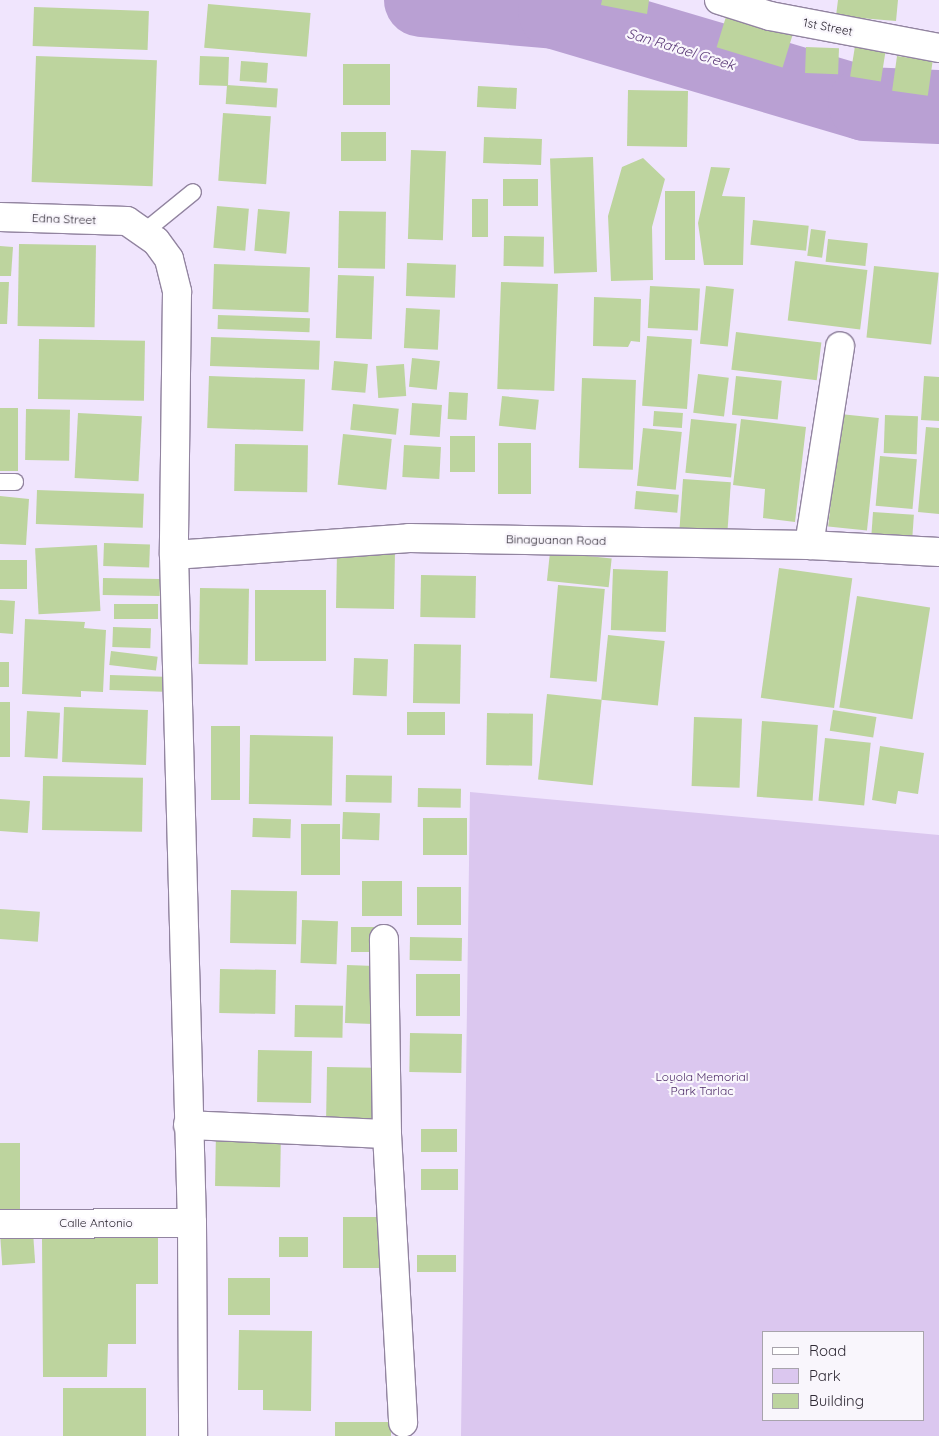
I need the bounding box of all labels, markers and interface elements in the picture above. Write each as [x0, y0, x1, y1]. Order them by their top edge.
street label: 1st Street [802, 15, 854, 39]
water label: San Rafael Creek [625, 25, 737, 73]
street label: Edna Street [32, 211, 96, 227]
street label: Binaguanan Road [506, 532, 606, 548]
park label: Loyola Memorial Park Tarlac [655, 1070, 749, 1098]
street label: Calle Antonio [59, 1216, 133, 1230]
legend [762, 1331, 924, 1421]
text: Road [809, 1341, 846, 1360]
text: Park [809, 1366, 841, 1385]
text: Building [809, 1391, 864, 1410]

